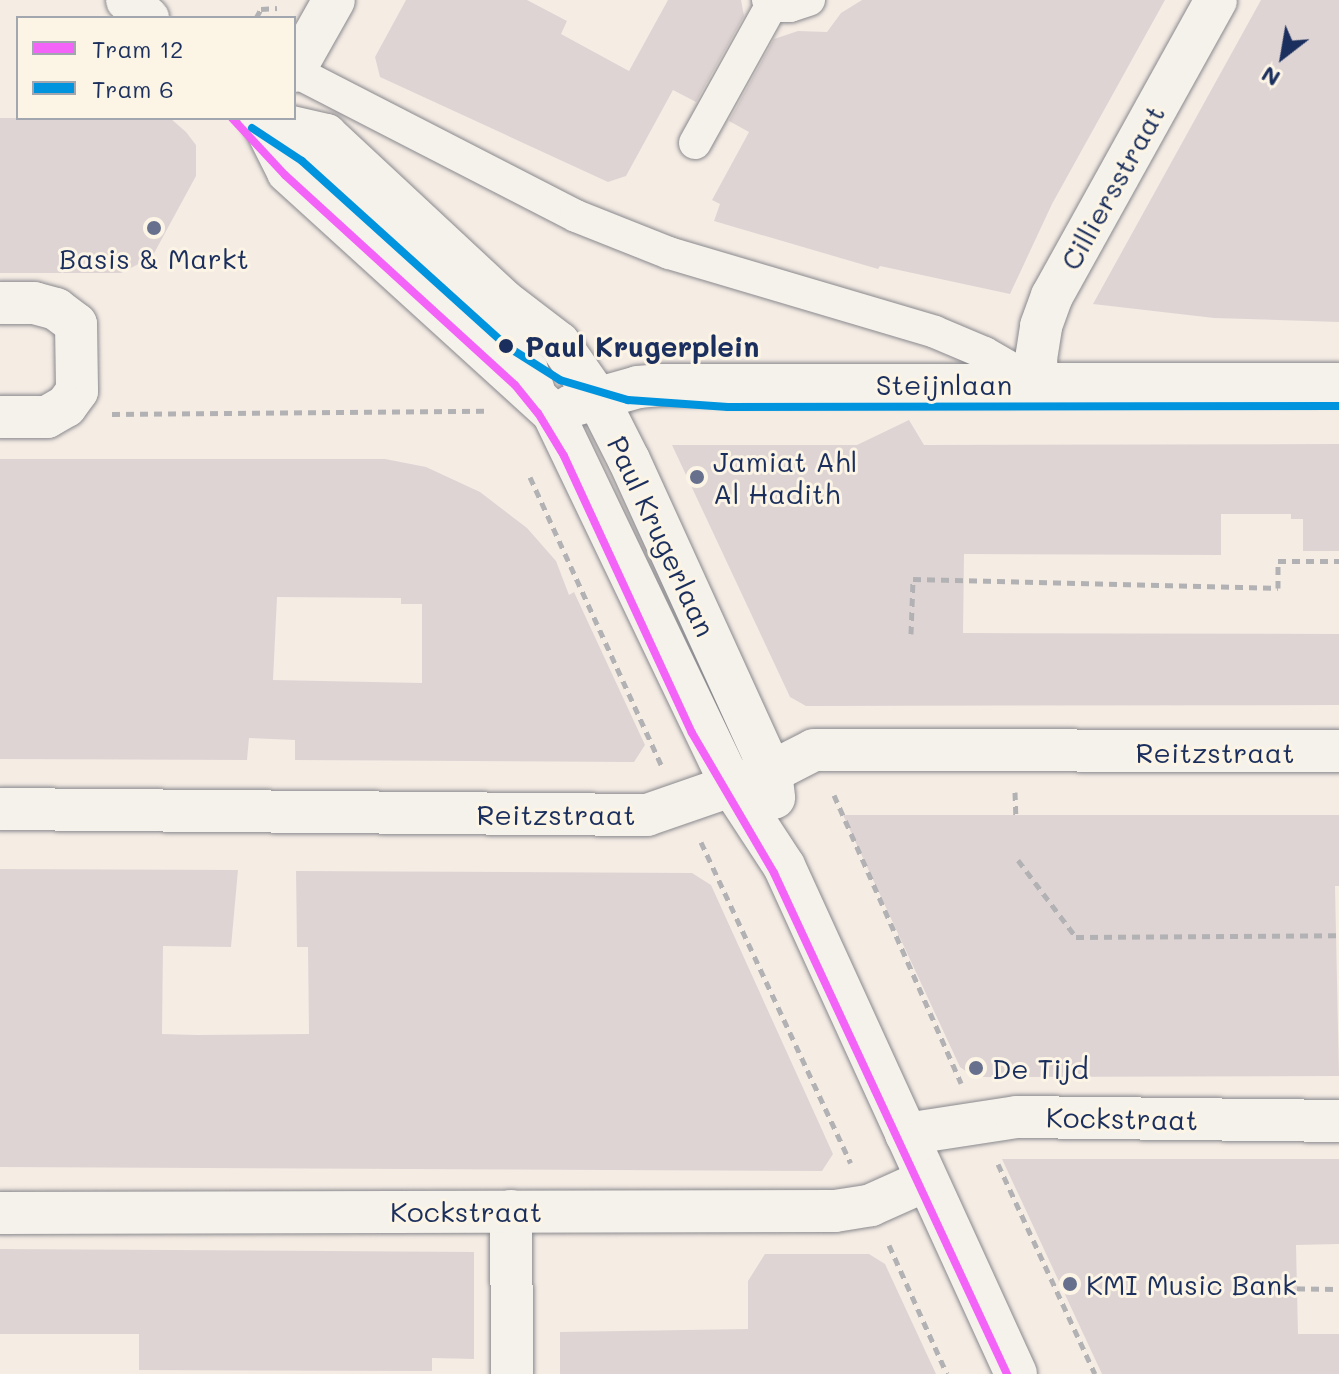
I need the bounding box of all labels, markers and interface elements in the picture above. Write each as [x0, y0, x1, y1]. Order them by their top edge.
legend [16, 16, 296, 120]
north arrow [1243, 16, 1323, 96]
text: Tram 12 [92, 33, 183, 64]
text: N [1256, 60, 1285, 94]
text: Tram 6 [92, 73, 174, 104]
street label: Cilliersstraat [1053, 99, 1171, 275]
marker: Basis & Markt [145, 219, 163, 237]
place label: Basis & Markt [59, 241, 249, 275]
place label: Paul Krugerplein [525, 329, 759, 363]
marker: Paul Krugerplein [494, 334, 518, 358]
street label: Steijnlaan [876, 367, 1012, 401]
street label: Paul Krugerlaan [601, 430, 723, 642]
place label: Jamiat Ahl Al Hadith [713, 444, 858, 510]
marker: Jamiat Ahl Al Hadith [688, 468, 706, 486]
street label: Reitzstraat [1136, 735, 1294, 769]
street label: Reitzstraat [477, 797, 635, 831]
place label: De Tijd [992, 1051, 1089, 1085]
marker: De Tijd [967, 1059, 985, 1077]
street label: Kockstraat [1046, 1100, 1198, 1136]
street label: Kockstraat [390, 1194, 542, 1228]
place label: KMI Music Bank [1086, 1267, 1297, 1301]
marker: KMI Music Bank [1061, 1275, 1079, 1293]

